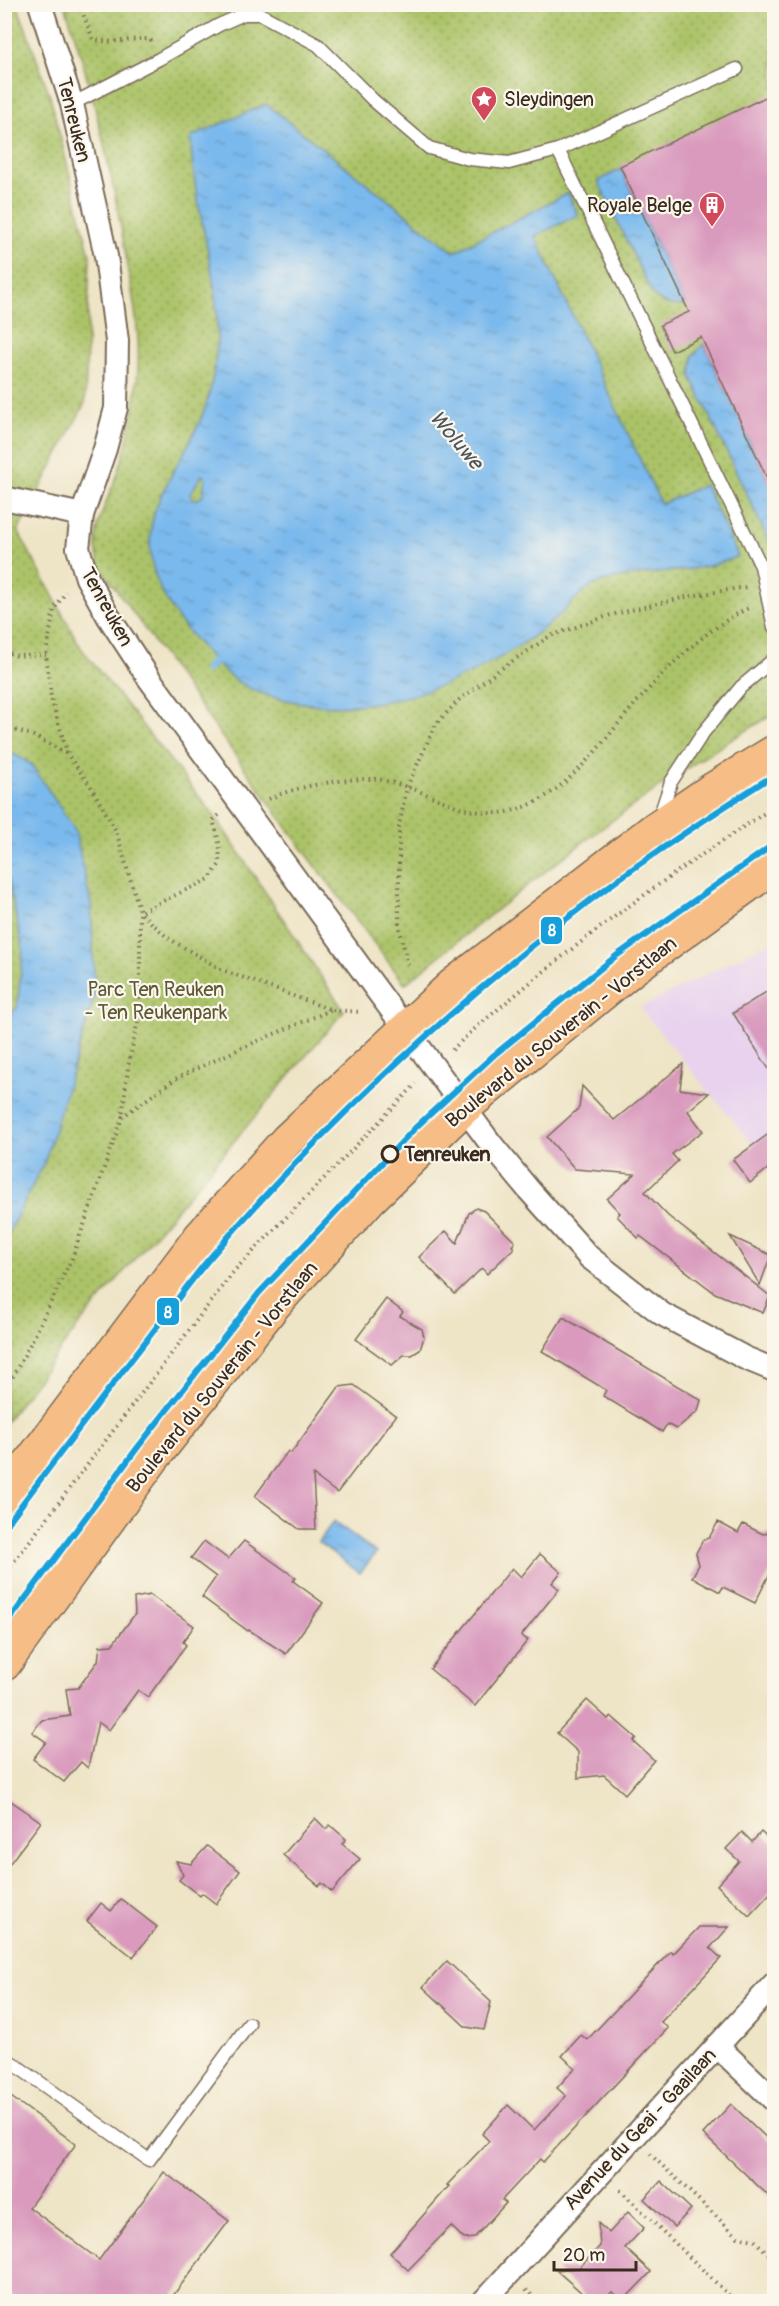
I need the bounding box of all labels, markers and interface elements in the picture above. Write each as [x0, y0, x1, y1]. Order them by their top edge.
street label: Tenreuken [51, 75, 97, 165]
place icon: Sleydingen [469, 84, 499, 122]
place label: Sleydingen [504, 87, 594, 112]
building icon: Royale Belge [697, 190, 727, 228]
place label: Royale Belge [587, 193, 692, 218]
water label: Woluwe [423, 405, 490, 477]
street label: Tenreuken [75, 563, 139, 651]
line badge: 8 [540, 916, 563, 945]
text: 8 [548, 921, 556, 941]
street label: Boulevard du Souverain - Vorstlaan [440, 931, 682, 1133]
park label: Parc Ten Reuken - Ten Reukenpark [85, 977, 228, 1025]
place label: Tenreuken [403, 1142, 490, 1167]
marker: Tenreuken [381, 1145, 399, 1163]
street label: Boulevard du Souverain - Vorstlaan [121, 1256, 323, 1498]
line badge: 8 [156, 1297, 180, 1326]
text: 8 [164, 1303, 172, 1323]
street label: Avenue du Geai - Gaailaan [558, 2043, 722, 2215]
scale bar [554, 2234, 636, 2272]
text: 20 m [563, 2244, 605, 2267]

